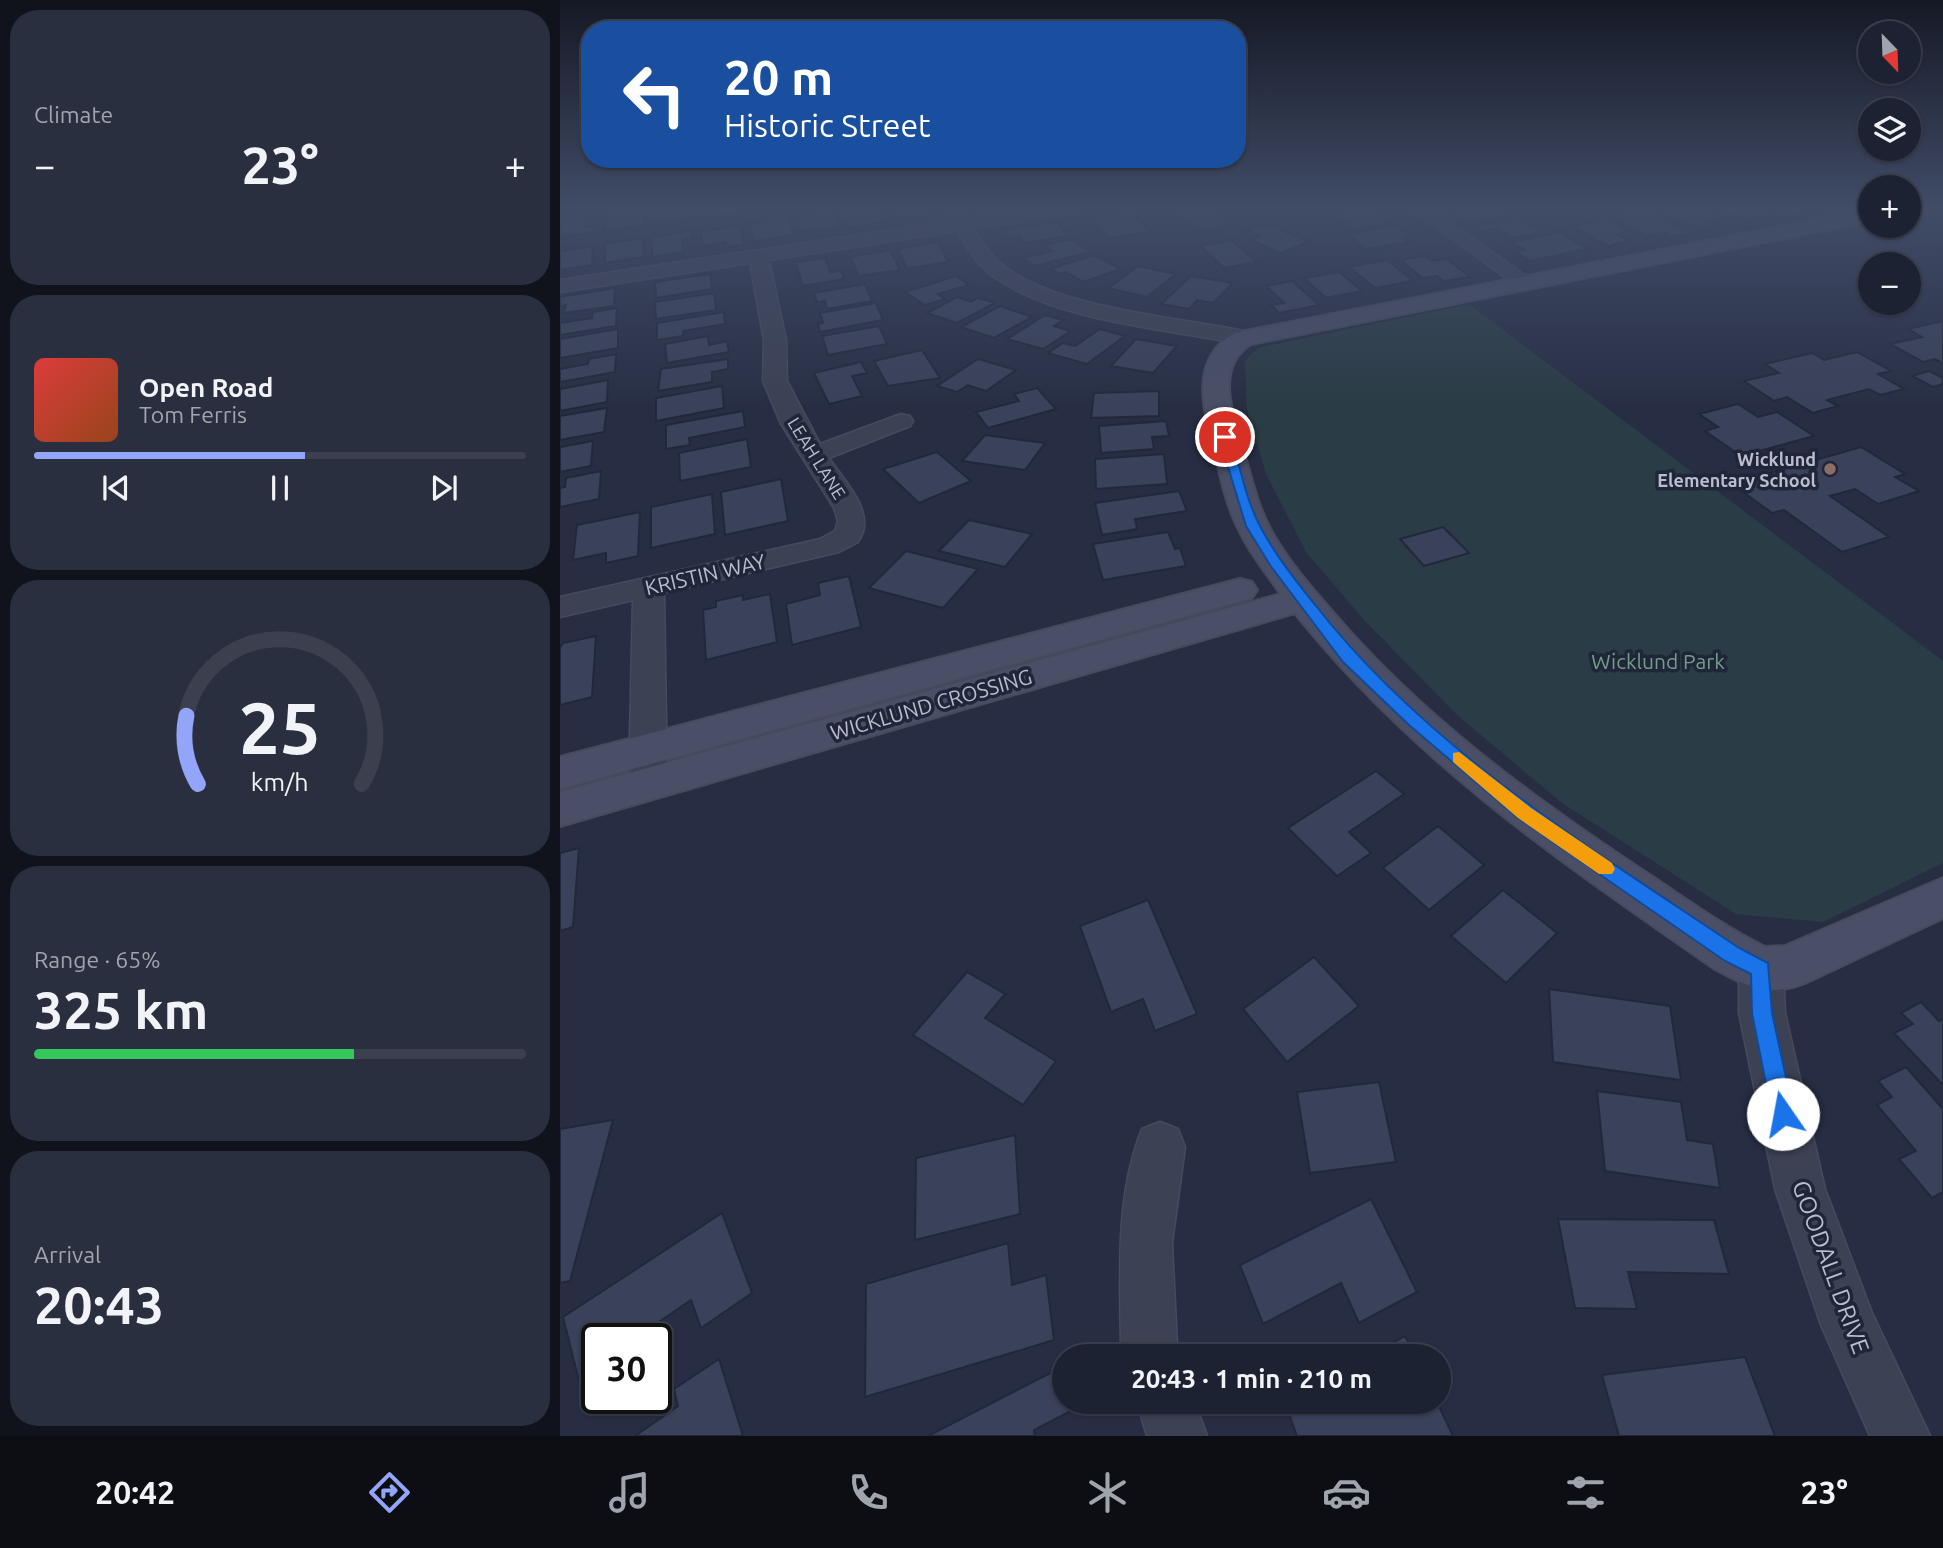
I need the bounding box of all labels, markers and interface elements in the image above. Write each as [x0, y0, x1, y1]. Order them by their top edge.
north arrow [1858, 21, 1922, 84]
map controls [1858, 21, 1921, 315]
icon: left [609, 49, 700, 140]
text: 20 m [724, 49, 833, 104]
button: layers [1858, 98, 1921, 161]
text: Climate [34, 102, 113, 127]
text: Historic Street [724, 107, 931, 143]
text: 23° [241, 136, 319, 194]
text: − [34, 144, 55, 186]
text: + [505, 144, 526, 186]
button: + [1858, 175, 1921, 238]
button: − [1858, 252, 1921, 315]
text: Open Road [139, 373, 273, 402]
text: Tom Ferris [139, 402, 247, 427]
pin [1195, 407, 1255, 467]
street label: LEAH LANE [784, 414, 850, 502]
icon: arrive [1206, 418, 1244, 456]
place label: Wicklund Elementary School [1657, 449, 1817, 490]
marker: Wicklund Elementary School [1822, 461, 1838, 477]
icon: previous [97, 469, 135, 507]
icon: pause [261, 469, 299, 507]
icon: next [425, 469, 463, 507]
street label: KRISTIN WAY [643, 549, 767, 599]
park label: Wicklund Park [1591, 649, 1725, 673]
street label: WICKLUND CROSSING [827, 664, 1035, 744]
text: 25 [239, 686, 321, 768]
text: km/h [251, 768, 309, 796]
text: Range · 65% [34, 947, 161, 972]
text: 325 km [34, 981, 208, 1039]
position arrow [1746, 1077, 1820, 1151]
street label: GOODALL DRIVE [1787, 1177, 1875, 1357]
text: Arrival [34, 1242, 101, 1267]
text: 20:43 [34, 1276, 164, 1334]
speed limit sign: 30 [581, 1323, 672, 1414]
text: 20:43 · 1 min · 210 m [1131, 1364, 1372, 1393]
icon: directions [365, 1468, 414, 1517]
icon: music [605, 1468, 654, 1517]
icon: phone [844, 1468, 893, 1517]
icon: climate [1083, 1468, 1132, 1517]
icon: car [1322, 1468, 1371, 1517]
icon: filters [1561, 1468, 1610, 1517]
text: 20:42 [95, 1474, 175, 1510]
text: 23° [1800, 1474, 1848, 1510]

